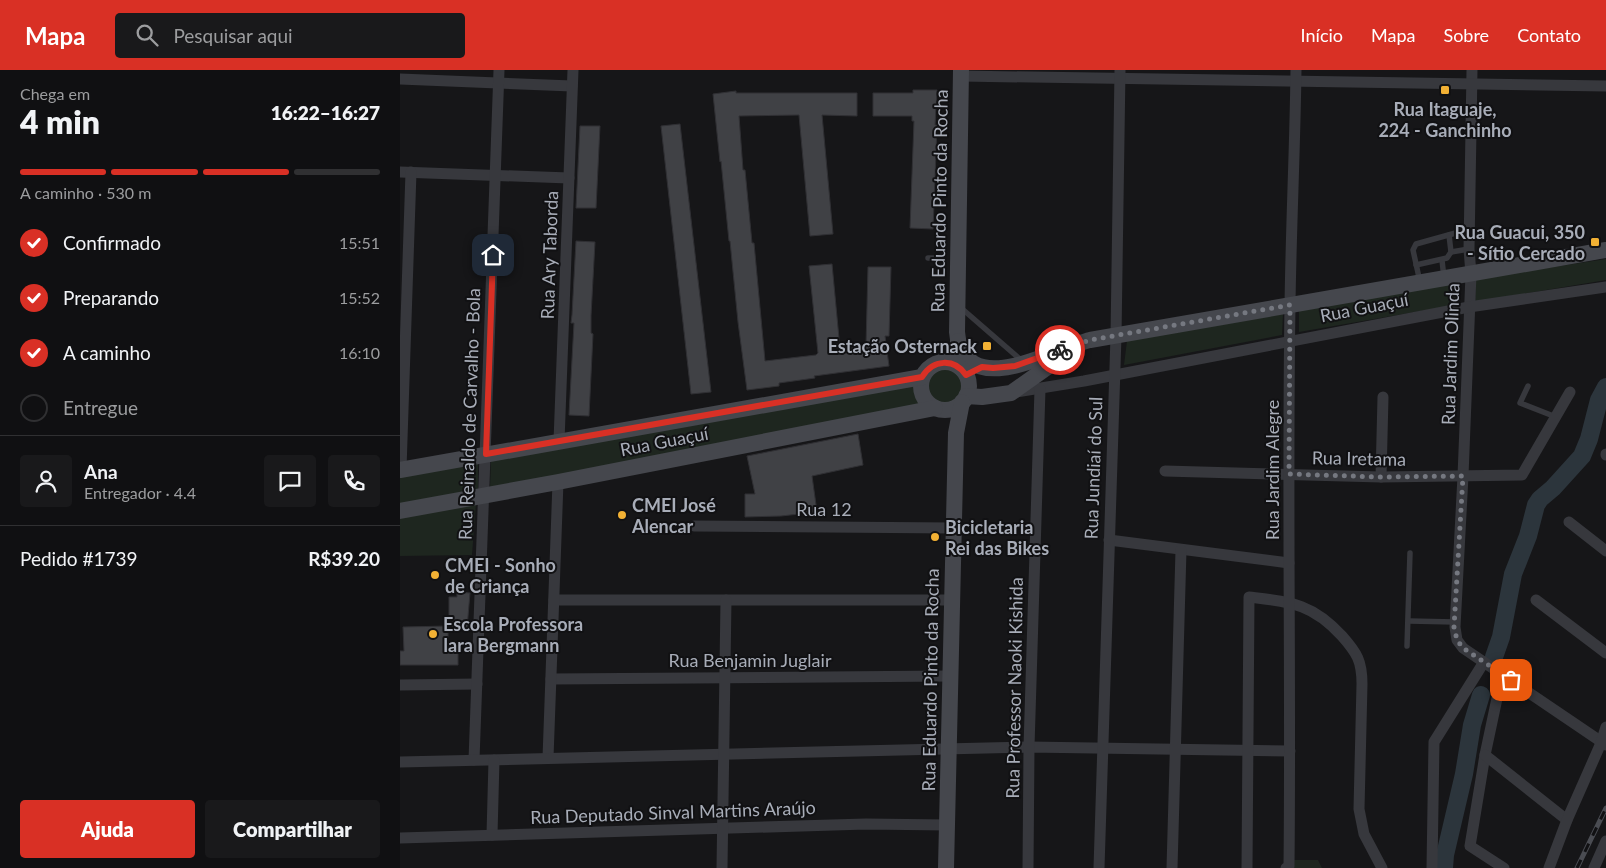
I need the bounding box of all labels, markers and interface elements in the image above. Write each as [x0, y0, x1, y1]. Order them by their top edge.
search box [115, 13, 465, 58]
text: Mapa [25, 21, 85, 50]
icon: search [133, 21, 161, 49]
text: Pesquisar aqui [173, 24, 293, 47]
text: Início [1301, 24, 1343, 46]
text: Mapa [1371, 24, 1415, 46]
text: Sobre [1443, 24, 1489, 46]
text: Contato [1517, 24, 1581, 46]
text: Chega em [20, 84, 90, 103]
marker: Rua Itaguaje, 224 - Ganchinho [1439, 84, 1451, 96]
street label: Rua Eduardo Pinto da Rocha [926, 89, 952, 313]
place label: Rua Itaguaje, 224 - Ganchinho [1378, 98, 1512, 141]
text: 16:22–16:27 [271, 101, 380, 124]
text: 4 min [20, 102, 100, 141]
text: A caminho · 530 m [20, 183, 151, 202]
street label: Rua Ary Taborda [536, 190, 562, 320]
place label: Rua Guacui, 350 - Sítio Cercado [1455, 221, 1585, 264]
icon: check [20, 229, 48, 257]
text: Confirmado [63, 231, 161, 254]
text: 15:51 [339, 233, 380, 252]
pin [472, 234, 514, 276]
marker: Rua Guacui, 350 - Sítio Cercado [1589, 236, 1601, 248]
icon: home [479, 241, 507, 269]
street label: Rua Jardim Olinda [1437, 283, 1463, 425]
icon: check [20, 284, 48, 312]
text: Preparando [63, 286, 159, 309]
text: 15:52 [339, 288, 380, 307]
street label: Rua Reinaldo de Carvalho - Bola [454, 288, 484, 540]
street label: Rua Guaçuí [1318, 288, 1411, 326]
courier [1035, 325, 1085, 375]
place label: Estação Osternack [828, 335, 977, 357]
icon: bike [1046, 336, 1074, 364]
icon: check [20, 339, 48, 367]
marker: Estação Osternack [981, 340, 993, 352]
text: A caminho [63, 341, 151, 364]
text: 16:10 [339, 343, 380, 362]
text: Entregue [63, 396, 138, 419]
street label: Rua Jundiaí do Sul [1080, 396, 1106, 540]
street label: Rua Jardim Alegre [1261, 400, 1283, 540]
street label: Rua Guaçuí [618, 422, 711, 460]
street label: Rua Iretama [1312, 446, 1406, 470]
button: person [20, 455, 72, 507]
button: chat [264, 455, 316, 507]
button: phone [328, 455, 380, 507]
text: Ana [84, 460, 118, 483]
text: Entregador · 4.4 [84, 483, 196, 502]
place label: CMEI José Alencar [631, 494, 716, 537]
street label: Rua 12 [796, 498, 852, 520]
marker: CMEI José Alencar [616, 509, 628, 521]
place label: Bicicletaria Rei das Bikes [945, 516, 1049, 559]
marker: Bicicletaria Rei das Bikes [929, 531, 941, 543]
text: Pedido #1739 [20, 547, 138, 570]
text: R$39.20 [308, 547, 380, 570]
place label: CMEI - Sonho de Criança [445, 554, 556, 597]
street label: Rua Eduardo Pinto da Rocha [917, 568, 943, 792]
marker: CMEI - Sonho de Criança [429, 569, 441, 581]
street label: Rua Professor Naoki Kishida [1001, 577, 1027, 799]
place label: Escola Professora Iara Bergmann [443, 613, 583, 656]
marker: Escola Professora Iara Bergmann [427, 628, 439, 640]
street label: Rua Benjamin Juglair [669, 649, 832, 671]
pin [1490, 659, 1532, 701]
icon: bag [1497, 666, 1525, 694]
street label: Rua Deputado Sinval Martins Araújo [530, 796, 816, 828]
button: Ajuda [20, 800, 195, 858]
button: Compartilhar [205, 800, 380, 858]

